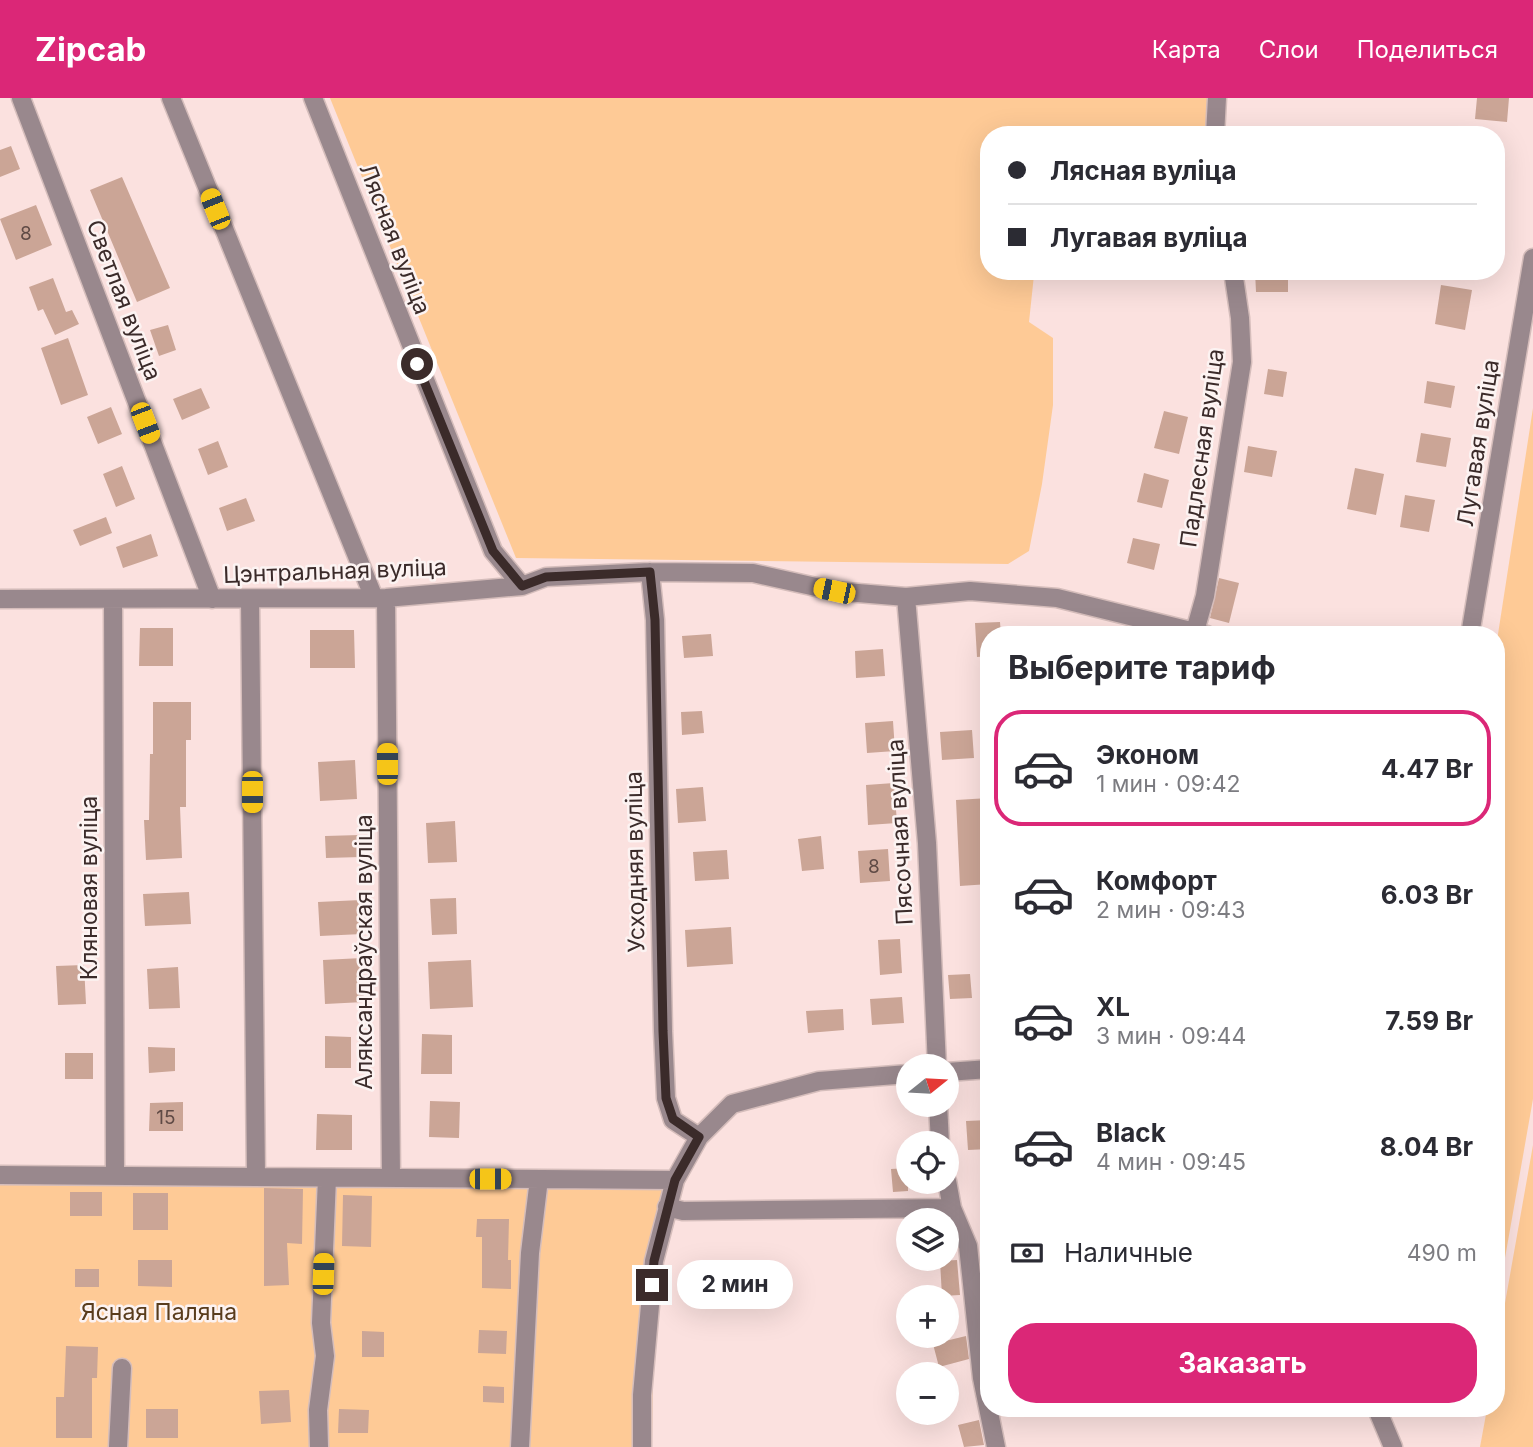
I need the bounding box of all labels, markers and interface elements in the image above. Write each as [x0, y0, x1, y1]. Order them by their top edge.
text: Zipcab [35, 29, 146, 69]
text: Карта [1152, 35, 1221, 64]
text: Слои [1259, 35, 1319, 64]
text: Поделиться [1357, 35, 1498, 64]
text: Лясная вуліца [1050, 155, 1237, 186]
street label: Лясная вуліца [353, 160, 437, 318]
car [198, 186, 233, 232]
street label: Светлая вуліца [81, 216, 167, 384]
house number: 8 [20, 222, 32, 245]
text: Лугавая вуліца [1050, 222, 1248, 253]
street label: Падлесная вуліца [1174, 347, 1230, 549]
route start [401, 348, 433, 380]
street label: Лугавая вуліца [1451, 358, 1505, 528]
car [128, 400, 163, 446]
street label: Цэнтральная вуліца [223, 553, 447, 589]
car [812, 576, 857, 606]
text: Выберите тариф [1008, 648, 1276, 687]
icon: car [1012, 737, 1075, 800]
street label: Пясочная вуліца [881, 738, 919, 926]
text: Эконом [1096, 739, 1199, 770]
car [377, 743, 398, 785]
text: 4.47 Br [1381, 753, 1473, 784]
text: 1 мин · 09:42 [1096, 770, 1241, 798]
car [242, 771, 263, 813]
street label: Усходняя вуліца [619, 771, 651, 953]
street label: Кляновая вуліца [75, 796, 103, 980]
street label: Аляксандраўская вуліца [350, 814, 378, 1090]
house number: 8 [868, 855, 880, 878]
icon: car [1012, 863, 1075, 926]
text: Комфорт [1096, 865, 1217, 896]
text: 6.03 Br [1381, 879, 1473, 910]
text: 2 мин · 09:43 [1096, 896, 1245, 924]
icon: car [1012, 989, 1075, 1052]
text: XL [1096, 991, 1130, 1022]
text: 7.59 Br [1385, 1005, 1473, 1036]
text: 3 мин · 09:44 [1096, 1022, 1246, 1050]
north arrow [896, 1054, 959, 1116]
map controls [896, 1054, 959, 1425]
house number: 15 [156, 1106, 176, 1129]
icon: car [1012, 1115, 1075, 1178]
text: Black [1096, 1117, 1166, 1148]
button: locate [896, 1131, 959, 1194]
text: 8.04 Br [1380, 1131, 1473, 1162]
text: 4 мин · 09:45 [1096, 1148, 1246, 1176]
car [470, 1169, 512, 1190]
button: layers [896, 1208, 959, 1271]
icon: cash [1008, 1234, 1046, 1272]
text: Наличные [1064, 1237, 1193, 1268]
text: 490 m [1407, 1239, 1477, 1267]
car [312, 1253, 335, 1295]
callout: 2 мин [676, 1260, 792, 1310]
route end [636, 1269, 668, 1301]
text: 2 мин [701, 1270, 769, 1298]
button: + [896, 1285, 959, 1348]
park label: Ясная Паляна [81, 1298, 237, 1326]
button: Заказать [1008, 1323, 1477, 1403]
button: − [896, 1362, 959, 1425]

